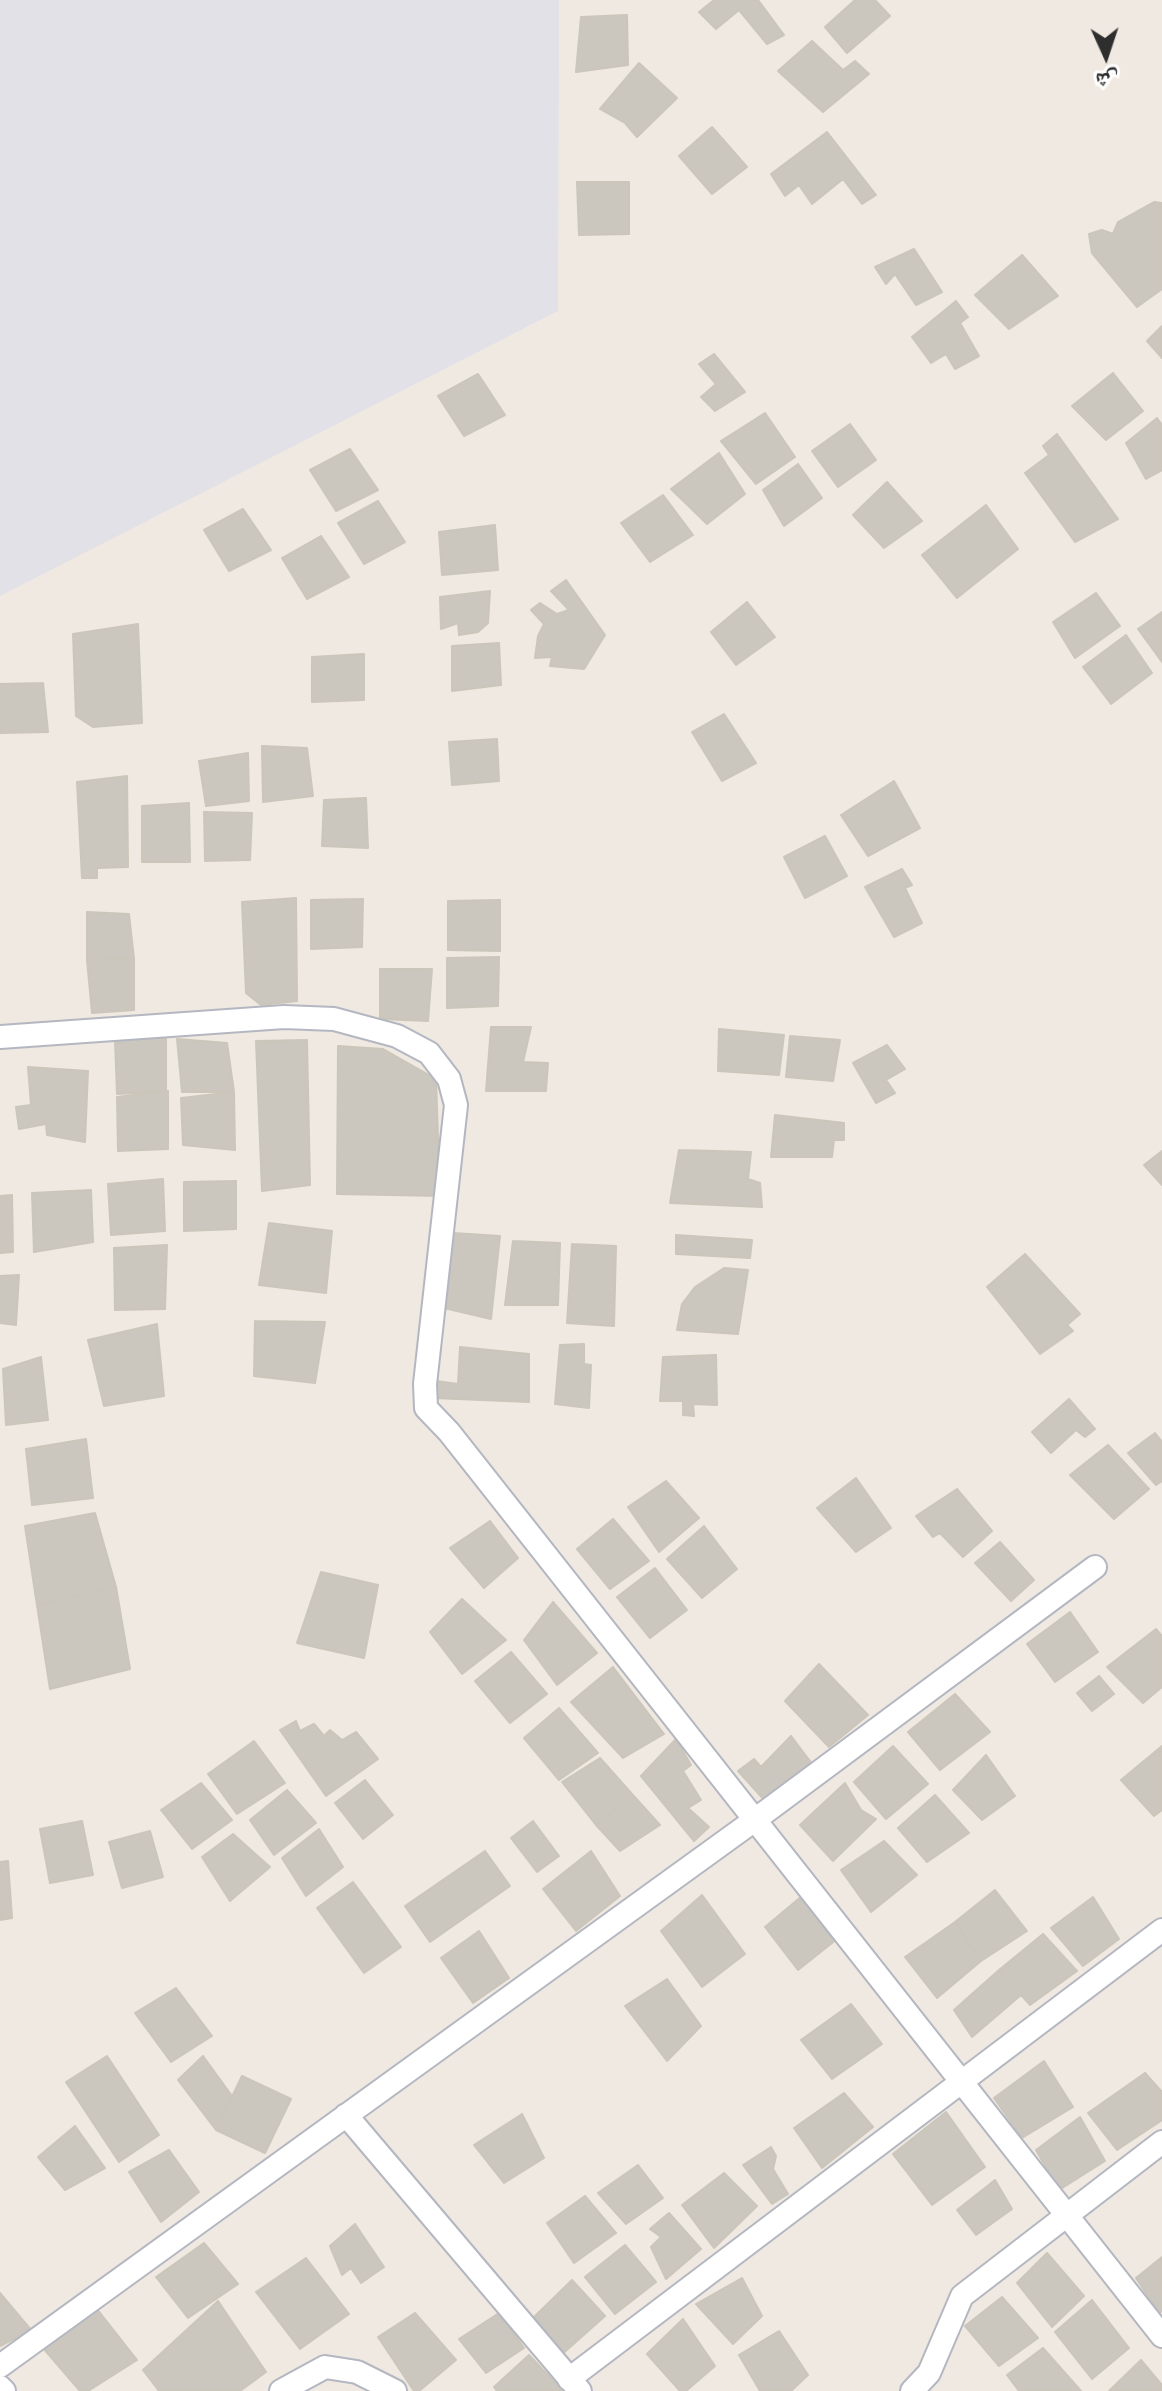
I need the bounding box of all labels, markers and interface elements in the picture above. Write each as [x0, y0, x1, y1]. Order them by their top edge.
north arrow [1066, 16, 1146, 96]
text: ش [1095, 66, 1120, 95]

